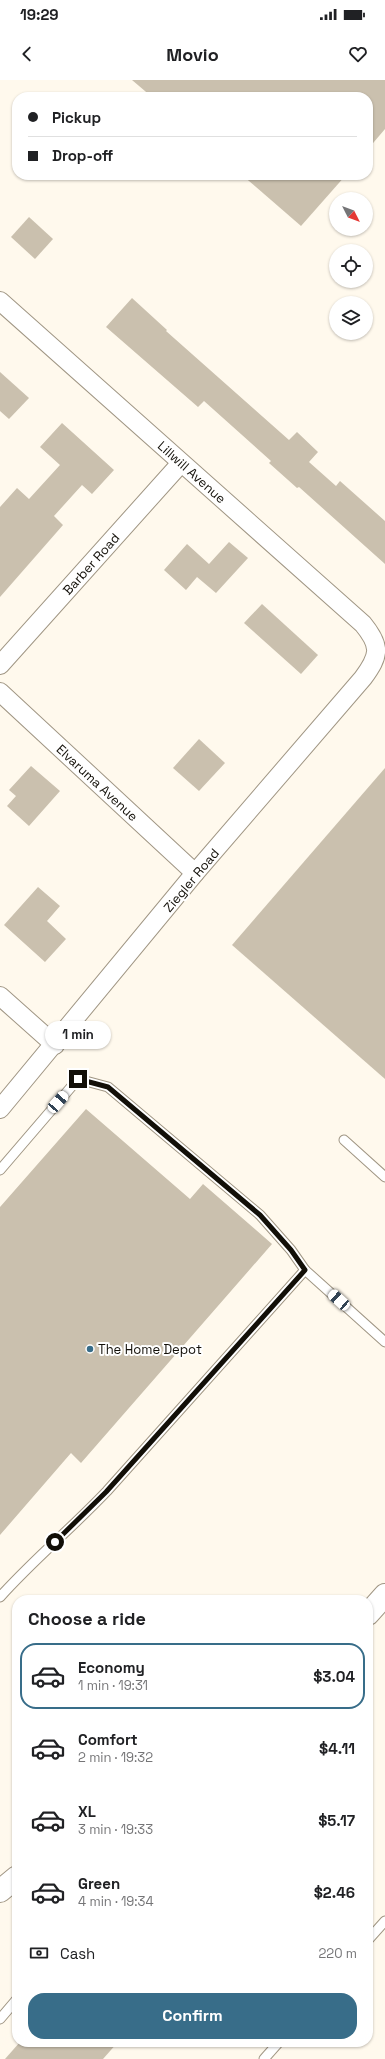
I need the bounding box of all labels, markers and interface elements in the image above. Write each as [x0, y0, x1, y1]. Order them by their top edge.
text: 19:29 [20, 5, 59, 24]
icon: back [16, 43, 38, 65]
text: Movio [166, 43, 219, 66]
icon: heart [347, 43, 369, 65]
text: Pickup [52, 108, 101, 127]
text: Drop-off [52, 146, 113, 165]
north arrow [329, 192, 373, 236]
map controls [329, 192, 373, 340]
button: locate [329, 244, 373, 288]
button: layers [329, 296, 373, 340]
street label: Lillwill Avenue [154, 437, 229, 507]
street label: Barber Road [59, 530, 123, 598]
street label: Elvaruma Avenue [53, 741, 142, 825]
street label: Ziegler Road [160, 845, 223, 916]
callout: 1 min [45, 1021, 111, 1049]
text: 1 min [62, 1026, 94, 1043]
route end [69, 1070, 87, 1088]
car [46, 1089, 70, 1115]
car [326, 1288, 352, 1312]
place label: The Home Depot [98, 1341, 202, 1358]
marker: The Home Depot [85, 1344, 95, 1354]
route start [46, 1533, 64, 1551]
text: Choose a ride [28, 1607, 146, 1630]
icon: car [30, 1658, 66, 1694]
text: Economy [78, 1658, 145, 1677]
text: $3.04 [313, 1667, 355, 1686]
text: 1 min · 19:31 [78, 1677, 148, 1694]
icon: car [30, 1730, 66, 1766]
text: Comfort [78, 1730, 138, 1749]
text: $4.11 [319, 1739, 355, 1758]
text: 2 min · 19:32 [78, 1749, 153, 1766]
icon: car [30, 1802, 66, 1838]
text: XL [78, 1802, 96, 1821]
text: $5.17 [318, 1811, 355, 1830]
text: 3 min · 19:33 [78, 1821, 153, 1838]
icon: car [30, 1874, 66, 1910]
text: Green [78, 1874, 120, 1893]
text: $2.46 [314, 1883, 355, 1902]
text: 4 min · 19:34 [78, 1893, 154, 1910]
icon: cash [28, 1942, 50, 1964]
text: Cash [60, 1944, 95, 1963]
text: 220 m [318, 1945, 357, 1962]
button: Confirm [28, 1993, 357, 2039]

